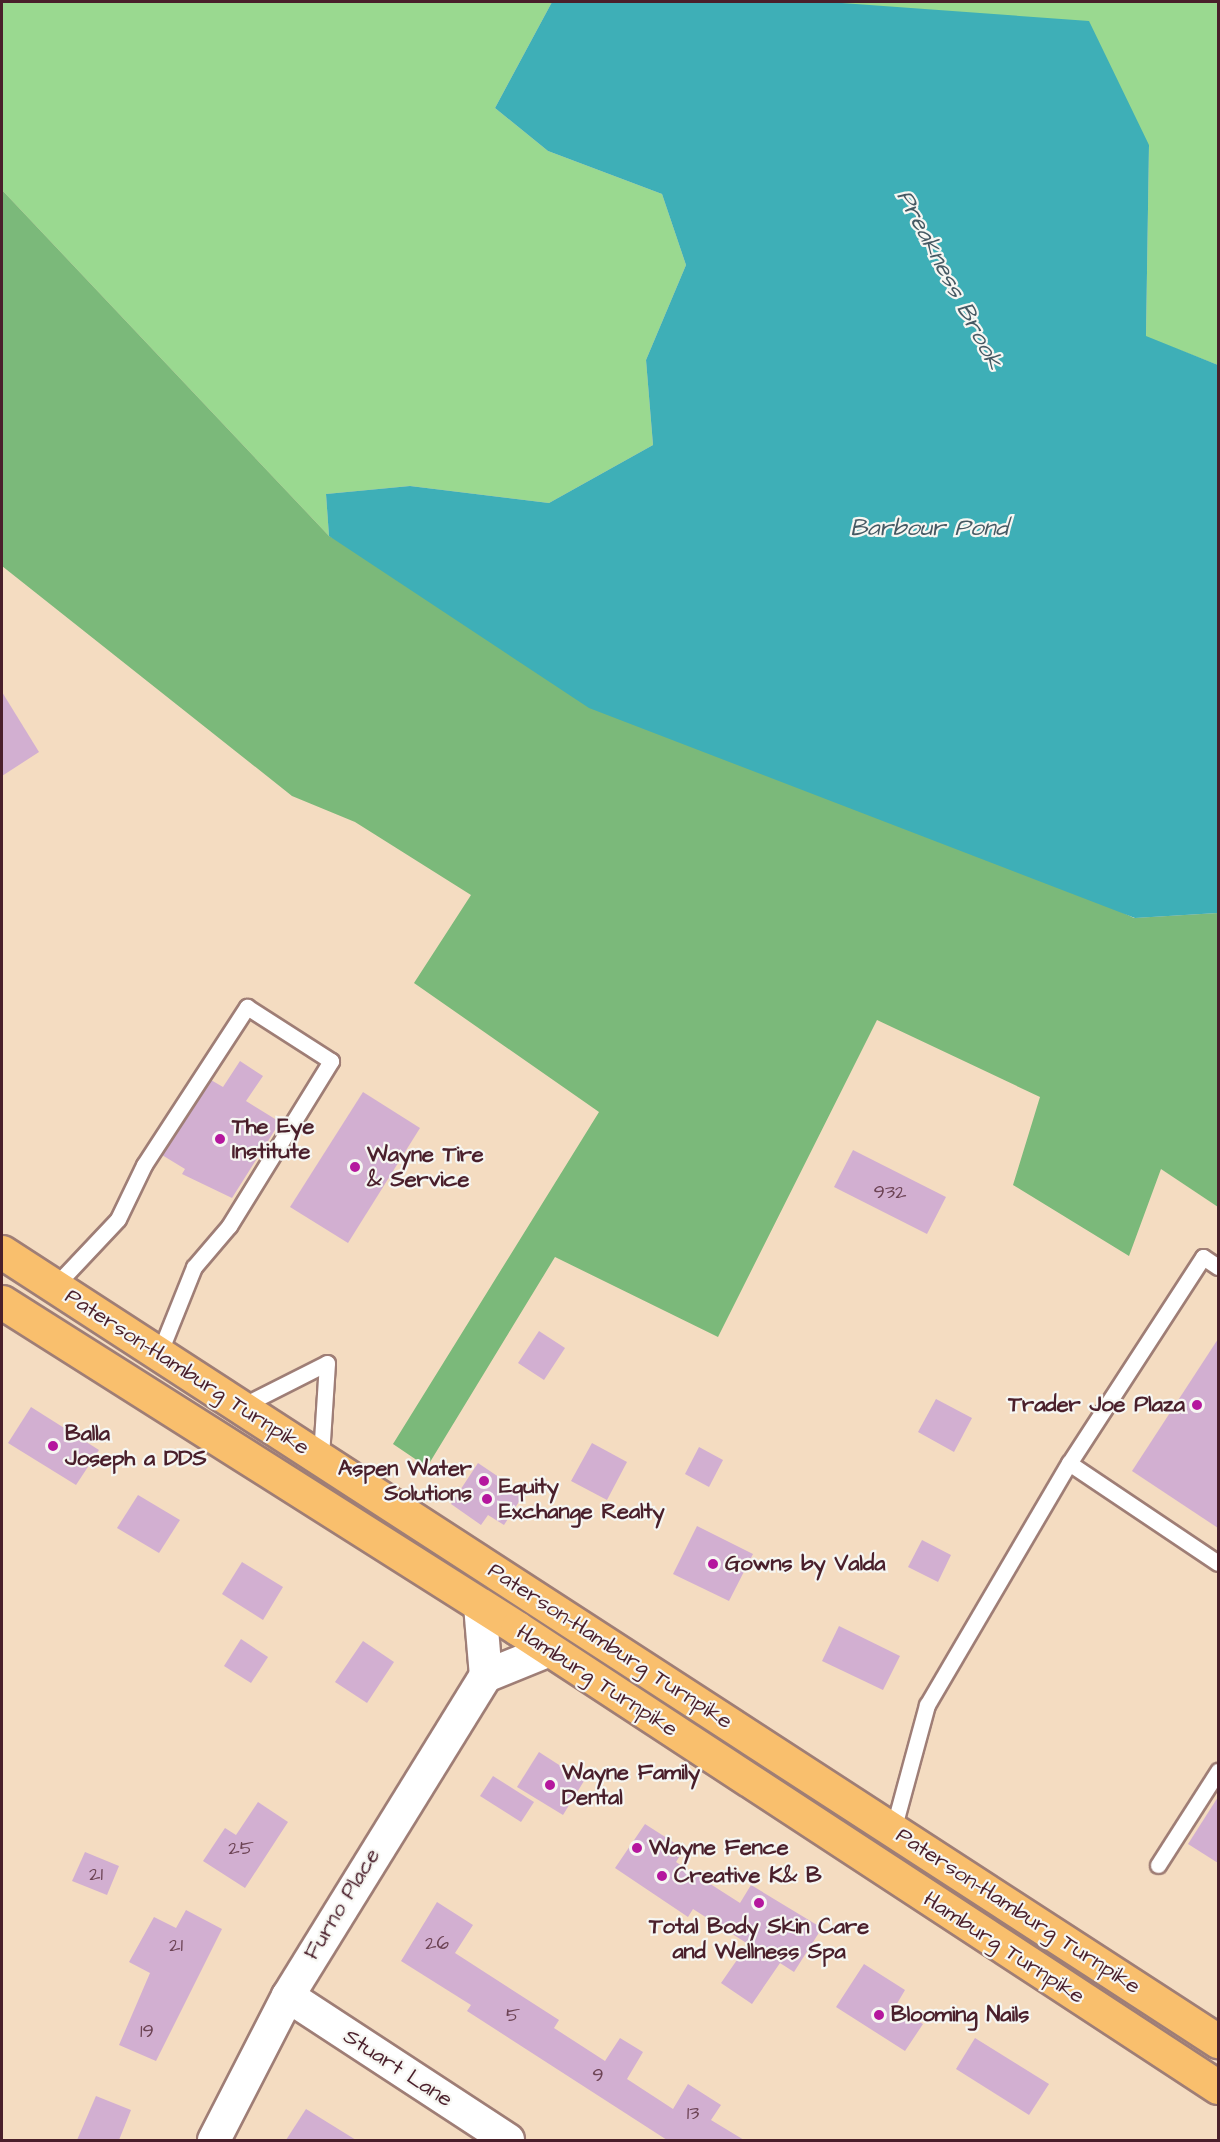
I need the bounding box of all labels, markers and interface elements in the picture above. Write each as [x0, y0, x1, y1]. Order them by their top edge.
water label: Preakness Brook [890, 185, 1008, 375]
water label: Barbour Pond [850, 515, 1008, 543]
place label: The Eye Institute [232, 1113, 314, 1164]
marker: The Eye Institute [213, 1132, 227, 1146]
place label: Wayne Tire & Service [367, 1141, 484, 1192]
marker: Wayne Tire & Service [348, 1160, 362, 1174]
house number: 932 [873, 1180, 907, 1204]
street label: Paterson-Hamburg Turnpike [60, 1283, 314, 1461]
place label: Trader Joe Plaza [1008, 1392, 1185, 1418]
marker: Trader Joe Plaza [1190, 1398, 1204, 1412]
place label: Balla Joseph a DDS [65, 1420, 207, 1472]
marker: Balla Joseph a DDS [46, 1439, 60, 1453]
place label: Aspen Water Solutions [338, 1455, 472, 1506]
place label: Equity Exchange Realty [499, 1473, 665, 1524]
marker: Aspen Water Solutions [477, 1474, 491, 1488]
marker: Equity Exchange Realty [480, 1492, 494, 1506]
place label: Gowns by Valda [725, 1551, 885, 1577]
street label: Paterson-Hamburg Turnpike [483, 1557, 737, 1735]
marker: Gowns by Valda [706, 1557, 720, 1571]
street label: Hamburg Turnpike [512, 1619, 682, 1743]
place label: Wayne Family Dental [562, 1759, 700, 1810]
marker: Wayne Family Dental [543, 1778, 557, 1792]
street label: Paterson-Hamburg Turnpike [891, 1822, 1145, 2000]
place label: Wayne Fence [649, 1835, 789, 1861]
house number: 25 [228, 1836, 254, 1860]
marker: Wayne Fence [630, 1841, 644, 1855]
street label: Furno Place [298, 1844, 386, 1964]
house number: 21 [89, 1862, 103, 1886]
place label: Creative K& B [674, 1863, 822, 1889]
marker: Creative K& B [655, 1869, 669, 1883]
street label: Hamburg Turnpike [919, 1886, 1089, 2010]
marker: Total Body Skin Care and Wellness Spa [752, 1896, 766, 1910]
place label: Total Body Skin Care and Wellness Spa [649, 1913, 869, 1964]
house number: 26 [425, 1931, 449, 1955]
house number: 21 [169, 1933, 183, 1957]
place label: Blooming Nails [891, 2002, 1029, 2028]
house number: 5 [506, 2003, 520, 2027]
marker: Blooming Nails [872, 2008, 886, 2022]
house number: 19 [140, 2019, 154, 2043]
street label: Stuart Lane [339, 2023, 457, 2113]
house number: 9 [592, 2063, 604, 2087]
house number: 13 [687, 2101, 699, 2125]

